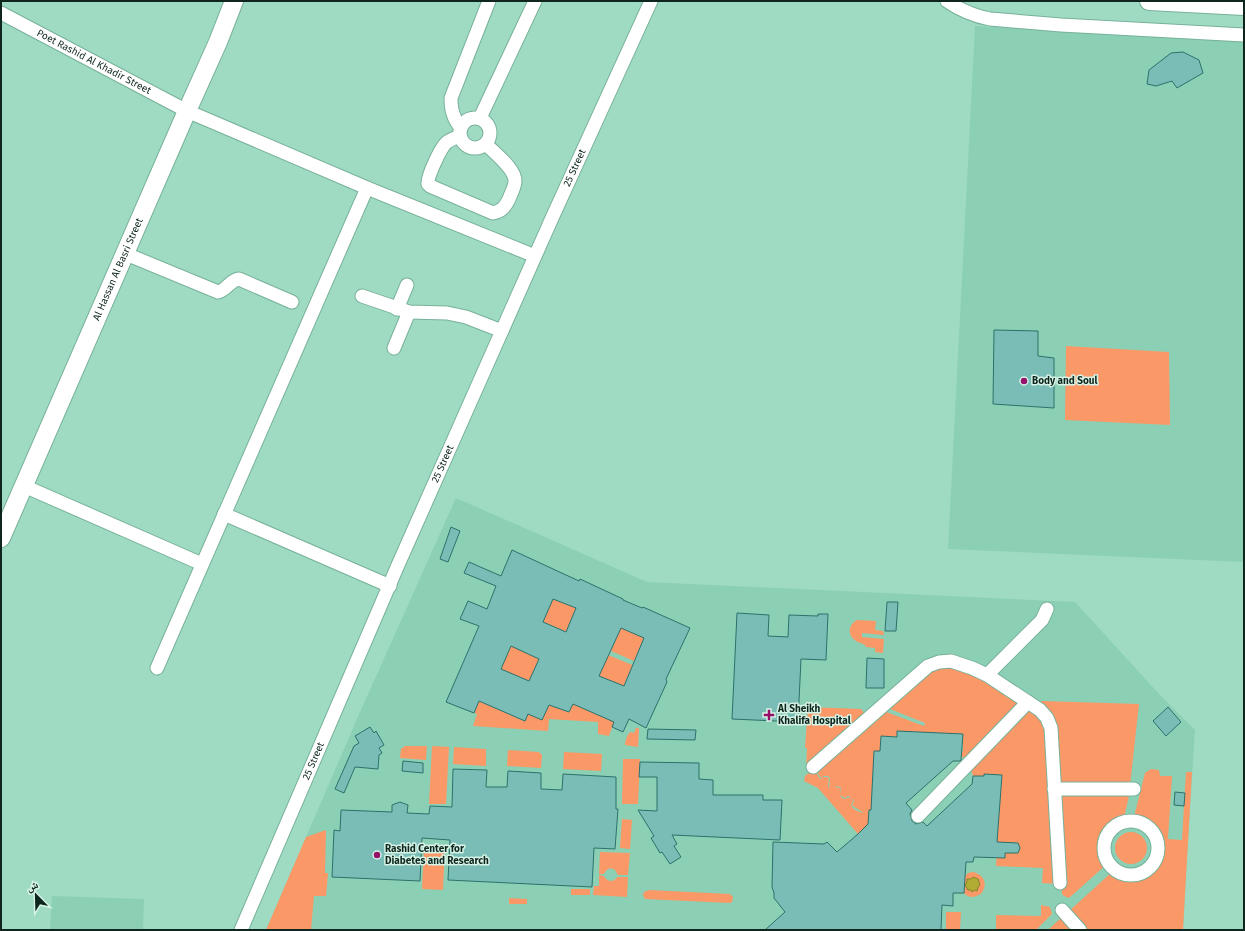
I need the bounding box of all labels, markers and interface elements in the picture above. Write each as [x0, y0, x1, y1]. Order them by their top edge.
street label: Poet Rashid Al Khadir Street [35, 27, 153, 97]
street label: 25 Street [561, 147, 589, 189]
street label: Al Hassan Al Basri Street [90, 216, 146, 322]
place label: Body and Soul [1032, 375, 1097, 387]
marker: Body and Soul [1019, 376, 1029, 386]
street label: 25 Street [429, 443, 457, 484]
place label: Al Sheikh Khalifa Hospital [777, 703, 851, 727]
marker: Al Sheikh Khalifa Hospital [763, 709, 775, 721]
street label: 25 Street [300, 740, 327, 782]
place label: Rashid Center for Diabetes and Research [385, 843, 489, 867]
marker: Rashid Center for Diabetes and Research [372, 850, 382, 860]
north arrow [16, 875, 56, 915]
text: ش [24, 878, 41, 895]

